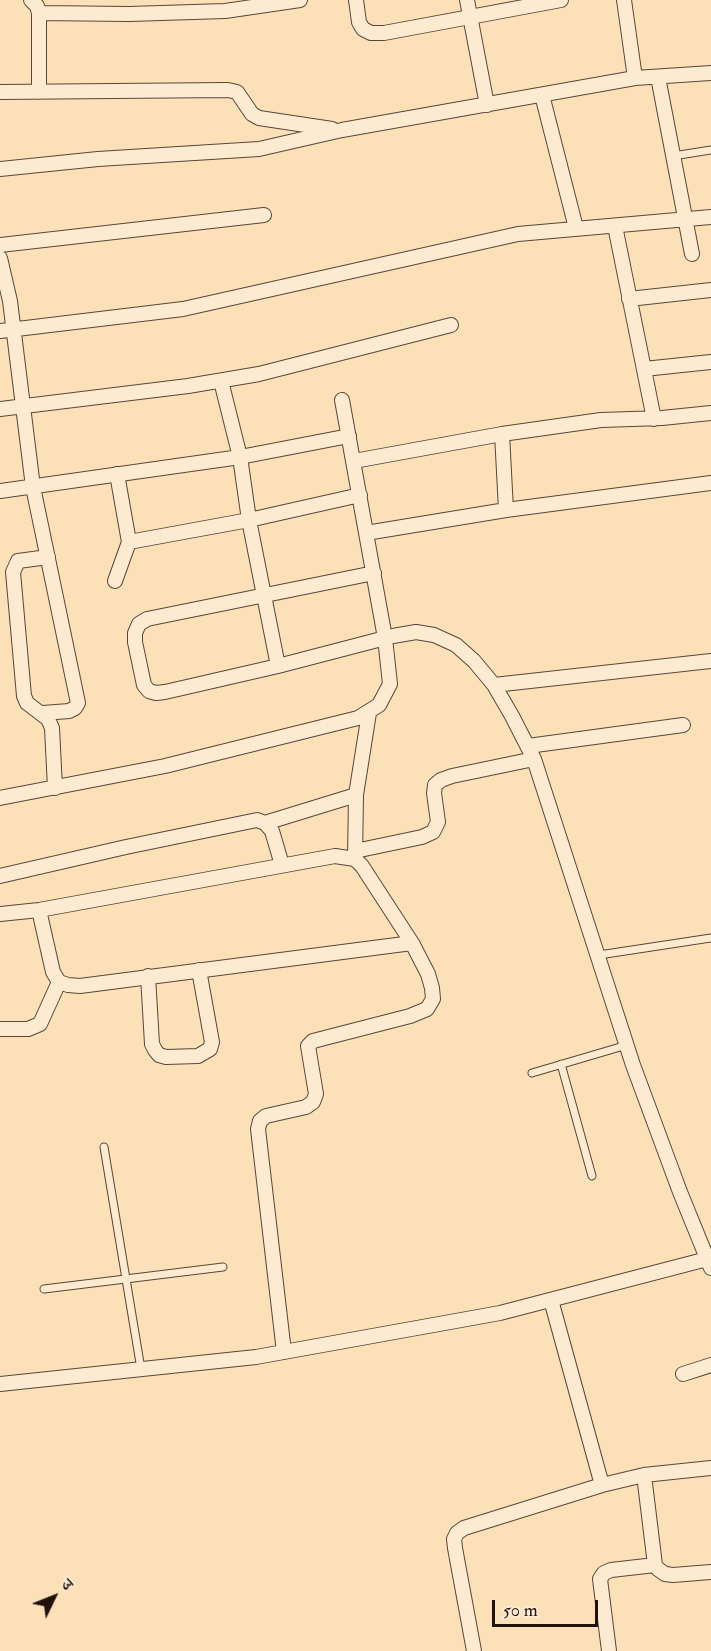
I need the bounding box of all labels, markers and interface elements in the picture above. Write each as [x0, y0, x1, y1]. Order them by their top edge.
north arrow [24, 1567, 84, 1627]
text: उ [57, 1575, 77, 1595]
scale bar [495, 1588, 602, 1626]
text: 50 m [503, 1599, 538, 1622]

